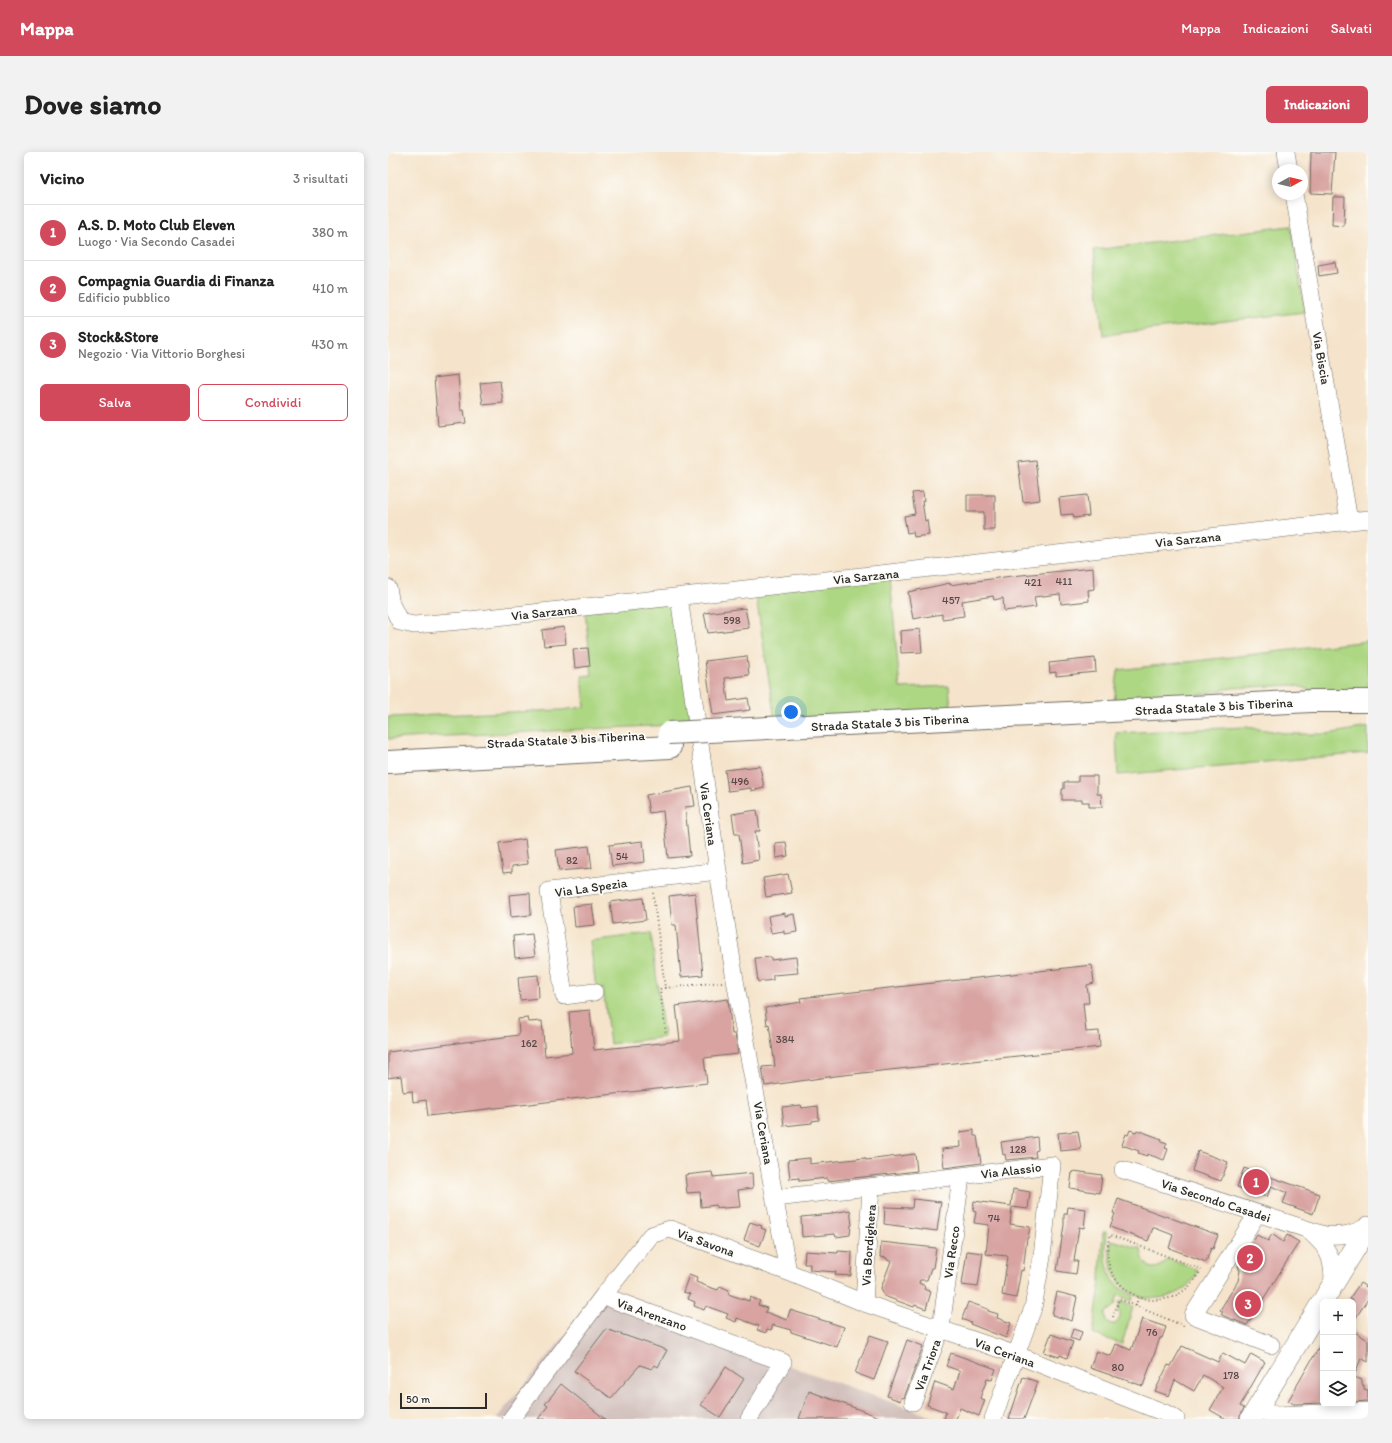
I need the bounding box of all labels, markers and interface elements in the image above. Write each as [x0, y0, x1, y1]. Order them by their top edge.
text: Mappa [20, 17, 74, 40]
text: Mappa [1181, 20, 1221, 37]
text: Indicazioni [1243, 20, 1309, 37]
text: Salvati [1331, 20, 1372, 37]
button: Indicazioni [1266, 86, 1368, 123]
text: Dove siamo [24, 87, 161, 121]
north arrow [1272, 164, 1308, 200]
text: Vicino [40, 168, 84, 188]
text: 3 risultati [293, 171, 348, 186]
text: A.S. D. Moto Club Eleven [78, 216, 235, 234]
text: 1 [50, 225, 56, 240]
text: 380 m [312, 225, 348, 240]
text: Luogo · Via Secondo Casadei [78, 234, 235, 249]
text: Compagnia Guardia di Finanza [78, 272, 274, 290]
text: 2 [50, 281, 56, 296]
text: 410 m [312, 281, 348, 296]
text: Edificio pubblico [78, 290, 170, 305]
text: Stock&Store [78, 328, 159, 346]
street label: Via Biscia [1309, 331, 1334, 386]
text: 3 [49, 337, 57, 352]
text: 430 m [311, 337, 348, 352]
text: Negozio · Via Vittorio Borghesi [78, 346, 245, 361]
button: Salva [40, 384, 190, 421]
button: Condividi [198, 384, 348, 421]
street label: Via Sarzana [1154, 529, 1222, 550]
street label: Via Sarzana [832, 566, 900, 587]
house number: 411 [1056, 575, 1072, 588]
house number: 421 [1024, 576, 1042, 589]
house number: 457 [942, 594, 960, 607]
street label: Via Sarzana [510, 602, 578, 623]
house number: 598 [723, 614, 741, 627]
street label: Strada Statale 3 bis Tiberina [1135, 695, 1294, 718]
your location [781, 702, 801, 722]
street label: Strada Statale 3 bis Tiberina [811, 711, 970, 734]
street label: Strada Statale 3 bis Tiberina [487, 728, 646, 751]
house number: 496 [731, 775, 749, 788]
street label: Via Ceriana [697, 782, 720, 847]
house number: 54 [616, 850, 629, 863]
house number: 82 [566, 854, 578, 867]
street label: Via La Spezia [554, 875, 628, 900]
house number: 384 [776, 1033, 795, 1046]
house number: 162 [521, 1037, 538, 1050]
street label: Via Ceriana [751, 1101, 776, 1166]
house number: 128 [1010, 1143, 1026, 1156]
street label: Via Alassio [980, 1159, 1042, 1182]
pin: 1 [1243, 1167, 1269, 1197]
street label: Via Secondo Casadei [1159, 1176, 1272, 1225]
street label: Via Bordighera [858, 1203, 879, 1286]
house number: 74 [988, 1212, 1000, 1225]
street label: Via Recco [940, 1224, 963, 1280]
street label: Via Savona [675, 1225, 737, 1260]
pin: 2 [1237, 1243, 1263, 1273]
pin: 3 [1235, 1289, 1261, 1319]
street label: Via Arenzano [615, 1295, 689, 1334]
map controls [1320, 1299, 1356, 1407]
button: + [1320, 1299, 1356, 1335]
house number: 76 [1146, 1326, 1158, 1339]
street label: Via Ceriana [972, 1335, 1037, 1370]
button: − [1320, 1335, 1356, 1371]
street label: Via Triora [911, 1337, 944, 1393]
house number: 80 [1112, 1361, 1125, 1374]
house number: 178 [1223, 1369, 1239, 1382]
button: layers [1320, 1371, 1356, 1407]
scale bar [400, 1391, 487, 1410]
text: 50 m [406, 1393, 430, 1406]

